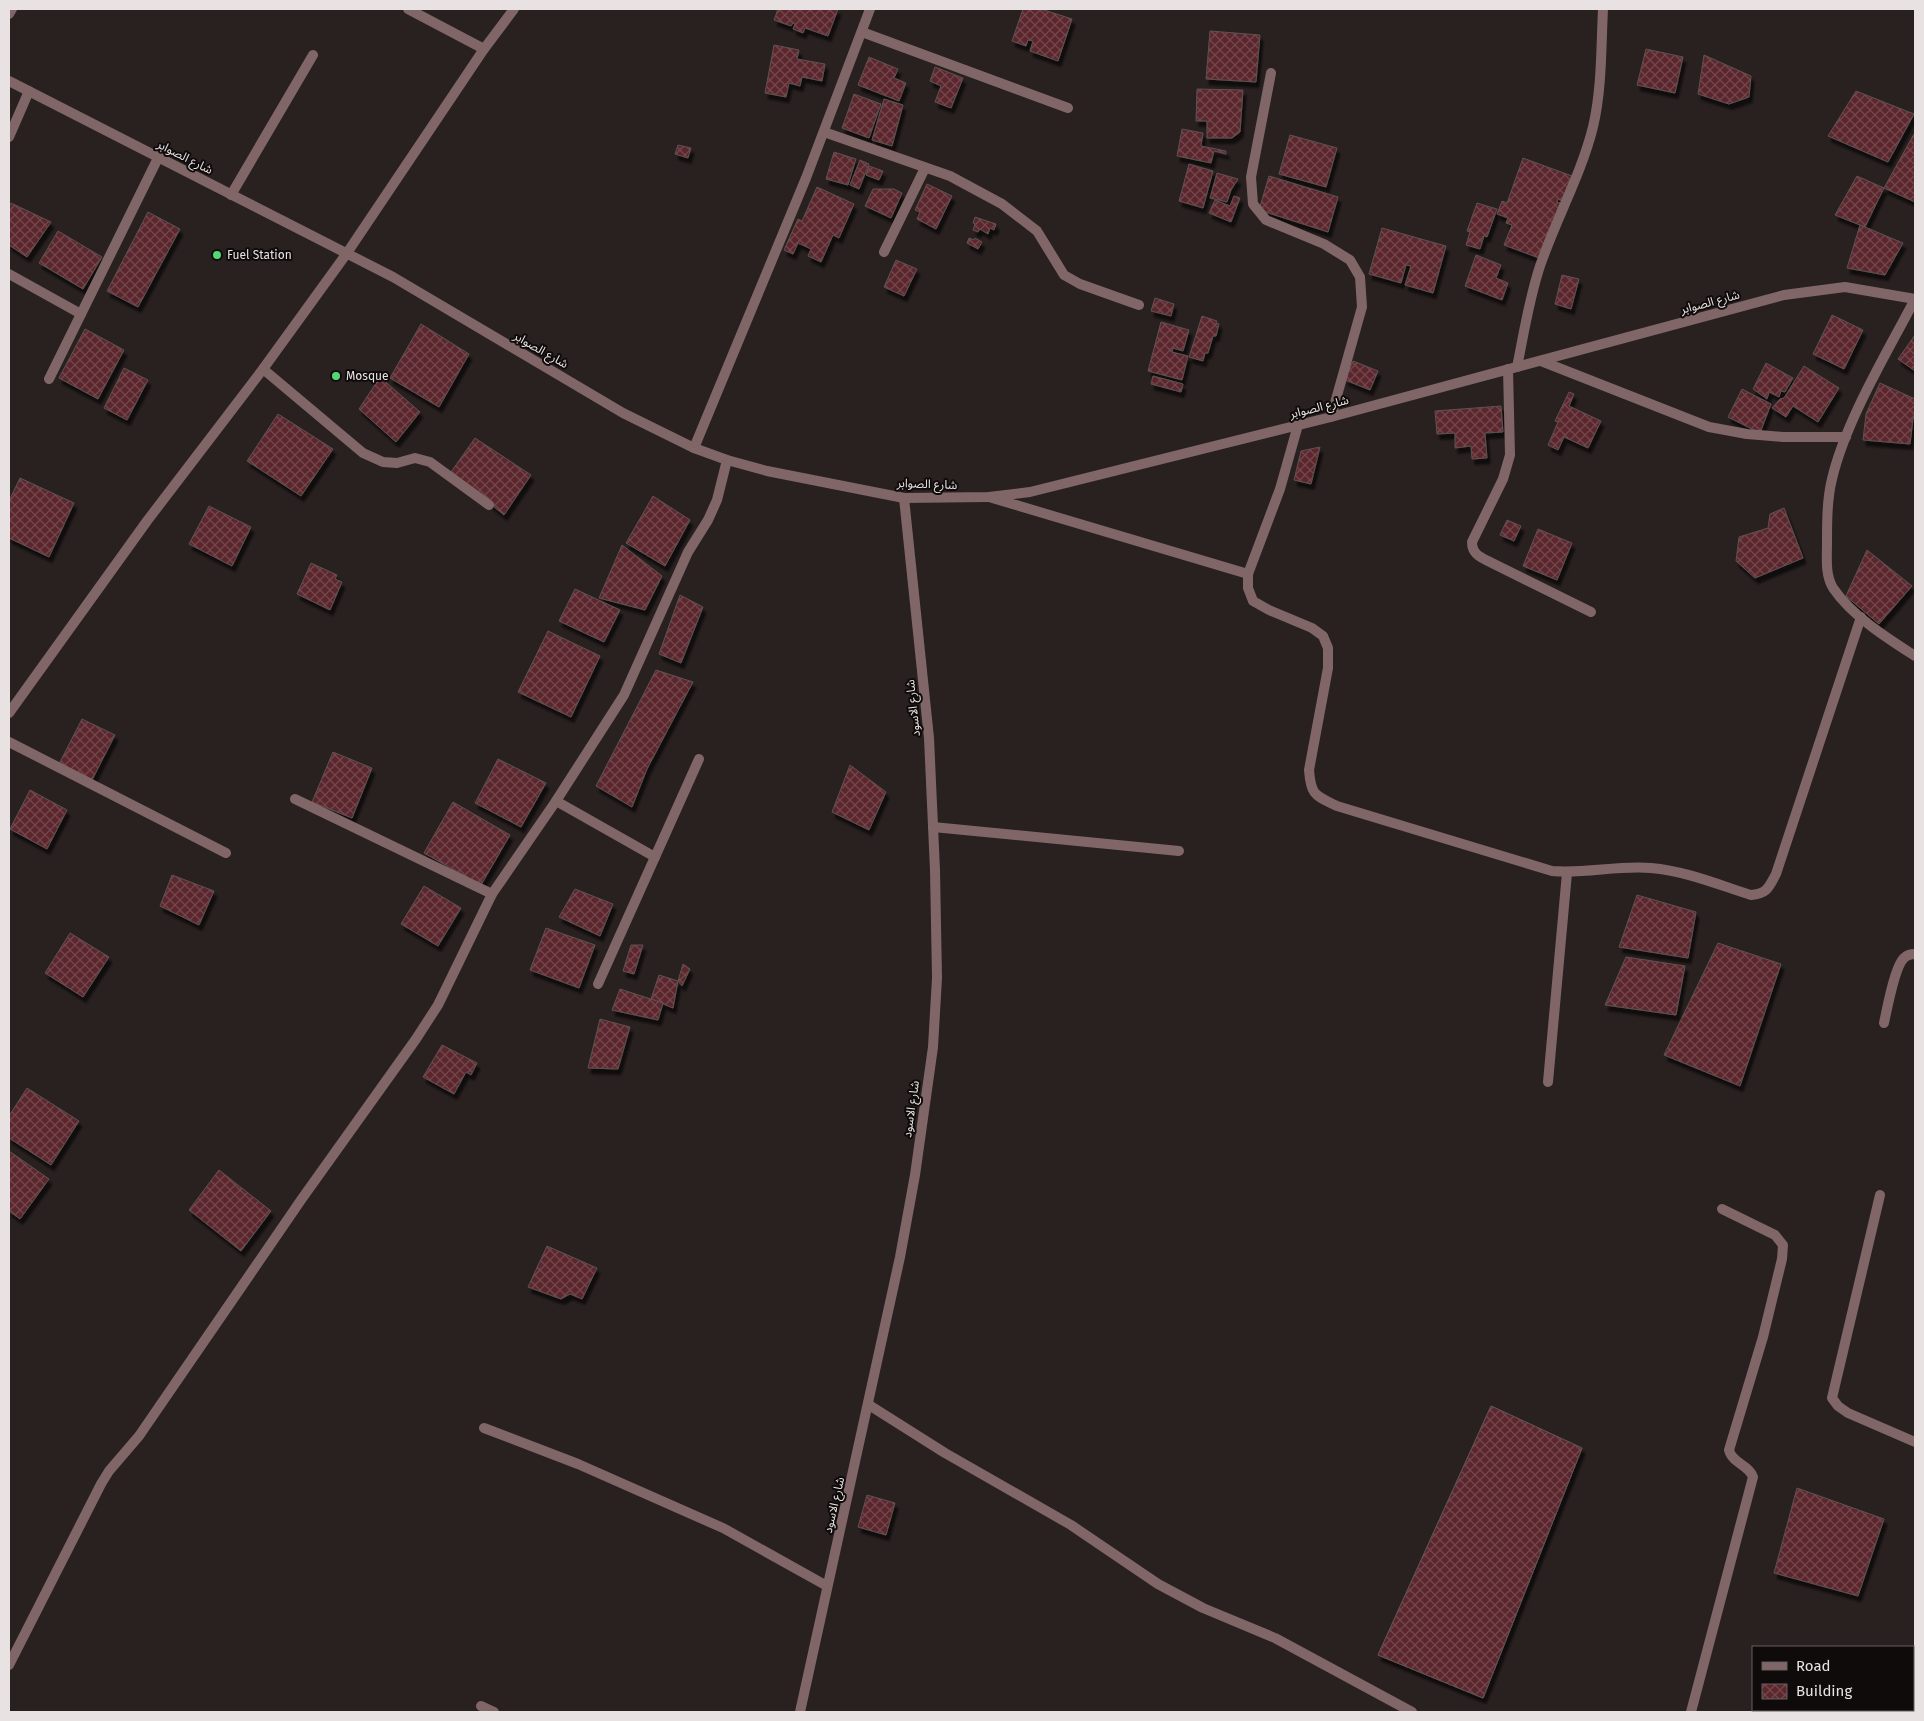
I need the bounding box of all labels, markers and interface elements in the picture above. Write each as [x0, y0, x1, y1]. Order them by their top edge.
street label: شارع الصوابر [153, 137, 215, 179]
place label: Fuel Station [227, 248, 292, 262]
marker: Fuel Station [211, 249, 223, 261]
street label: شارع الصوابر [1678, 287, 1742, 319]
street label: شارع الصوابر [509, 328, 571, 373]
place label: Mosque [346, 369, 389, 383]
marker: Mosque [330, 370, 342, 382]
street label: شارع الصوابر [1287, 393, 1350, 423]
street label: شارع الصوابر [895, 476, 957, 494]
street label: شارع الاسود [903, 679, 925, 737]
street label: شارع الاسود [900, 1080, 924, 1139]
street label: شارع الاسود [821, 1476, 849, 1535]
legend [1752, 1646, 1914, 1711]
text: Road [1796, 1657, 1831, 1675]
text: Building [1796, 1682, 1852, 1700]

